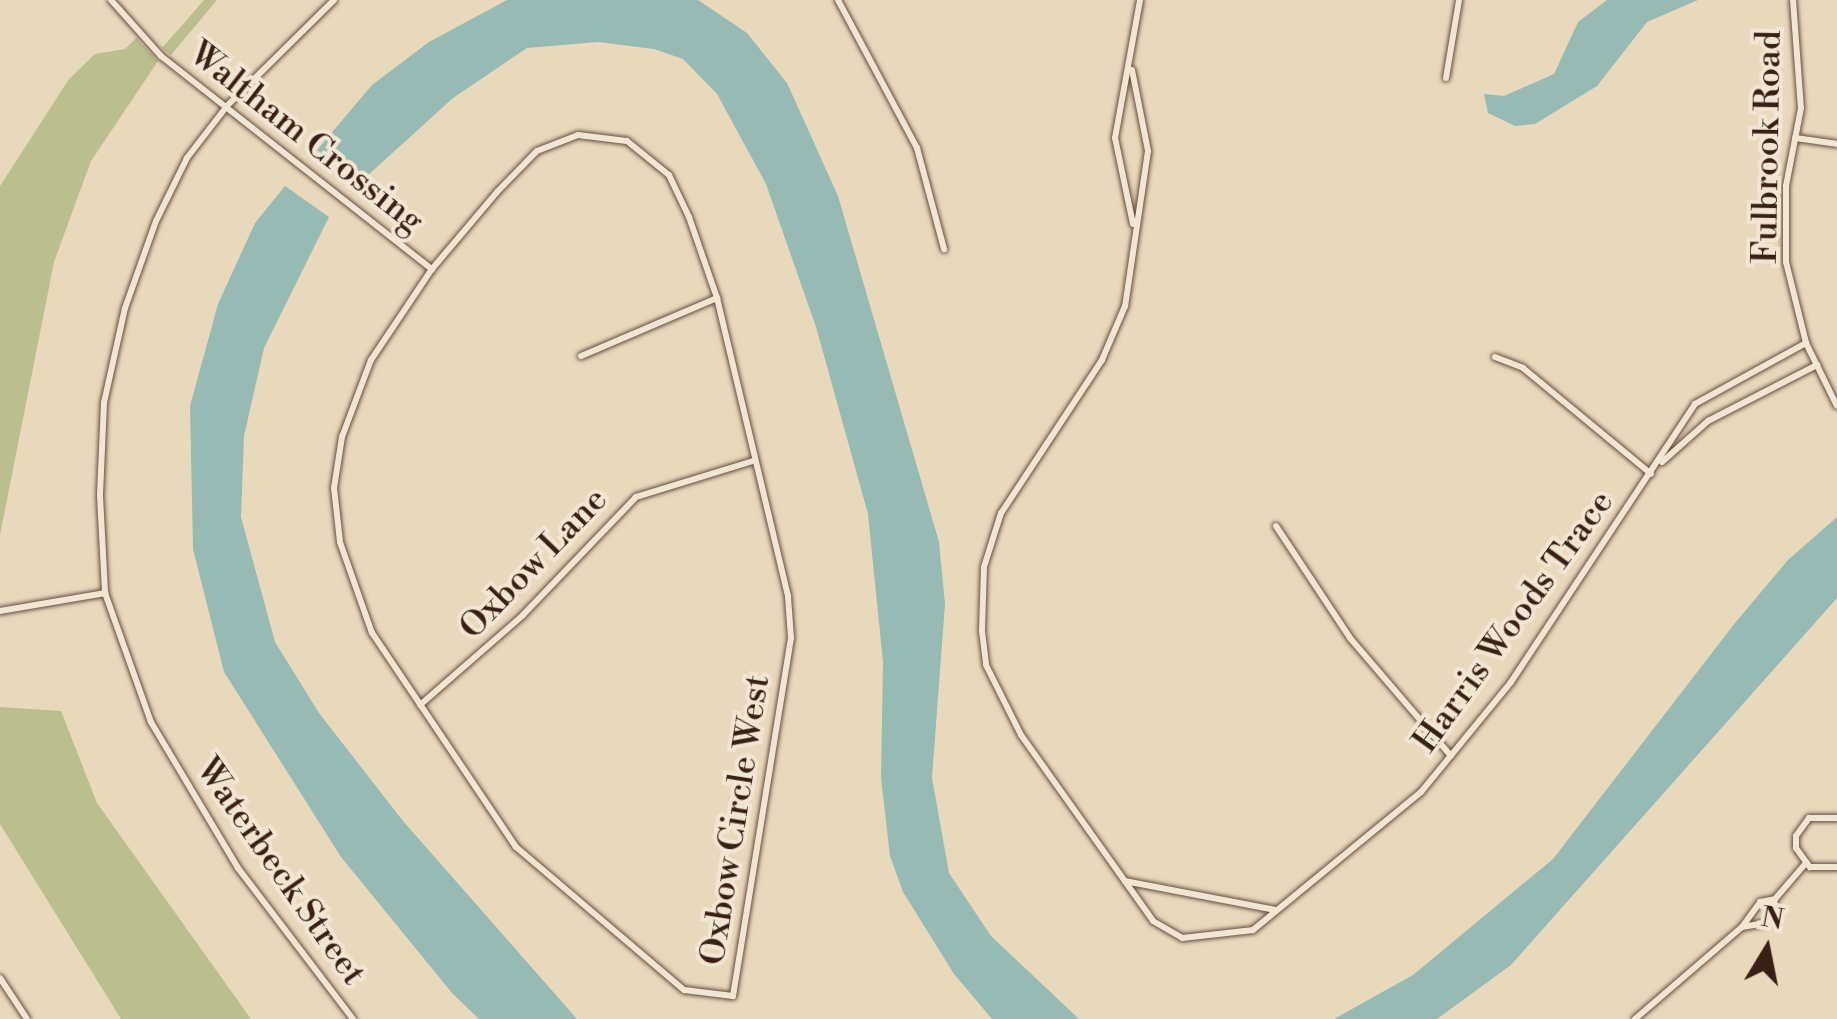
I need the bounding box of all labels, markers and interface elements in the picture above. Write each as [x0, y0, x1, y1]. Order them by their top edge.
street label: Fulbrook Road [1745, 30, 1791, 264]
street label: Waltham Crossing [180, 33, 432, 243]
street label: Oxbow Lane [451, 479, 617, 649]
street label: Harris Woods Trace [1405, 483, 1623, 761]
street label: Oxbow Circle West [692, 672, 780, 968]
street label: Waterbeck Street [186, 750, 374, 994]
north arrow [1717, 899, 1817, 999]
text: N [1758, 900, 1786, 938]

